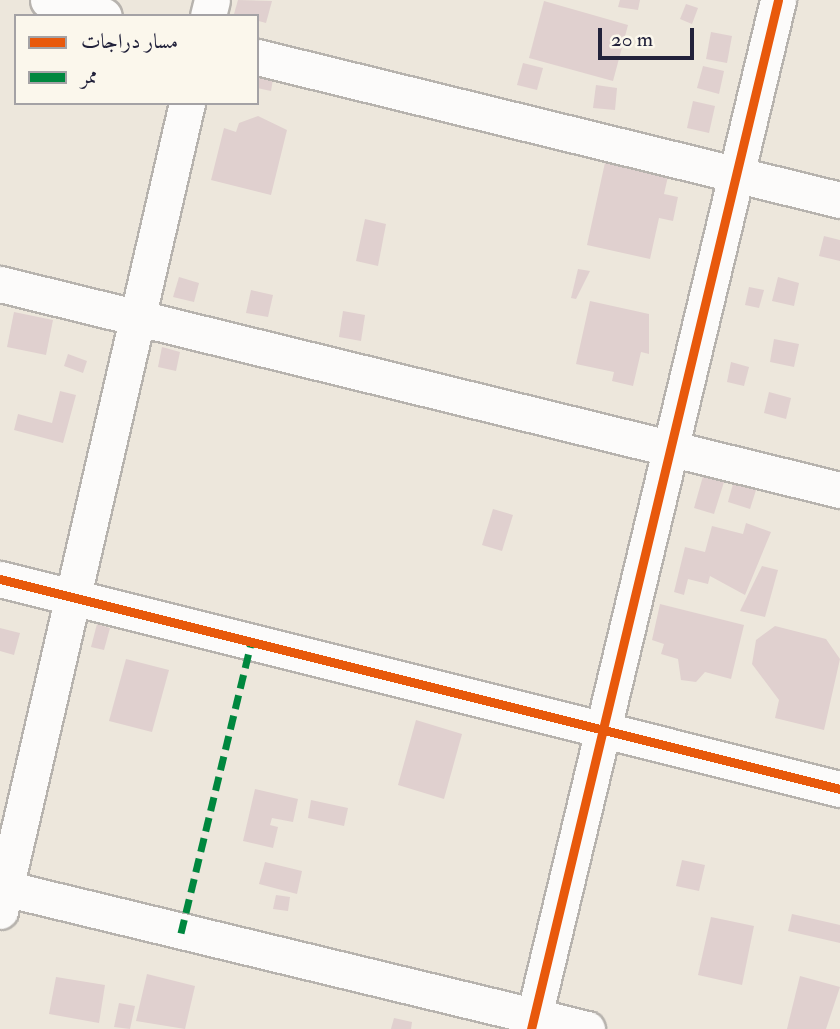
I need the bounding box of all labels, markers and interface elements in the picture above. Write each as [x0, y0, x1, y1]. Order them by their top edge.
legend [14, 14, 259, 105]
scale bar [602, 14, 698, 58]
text: 20 m [611, 26, 653, 53]
text: مسار دراجات [81, 28, 178, 55]
text: ممر [81, 63, 98, 90]

